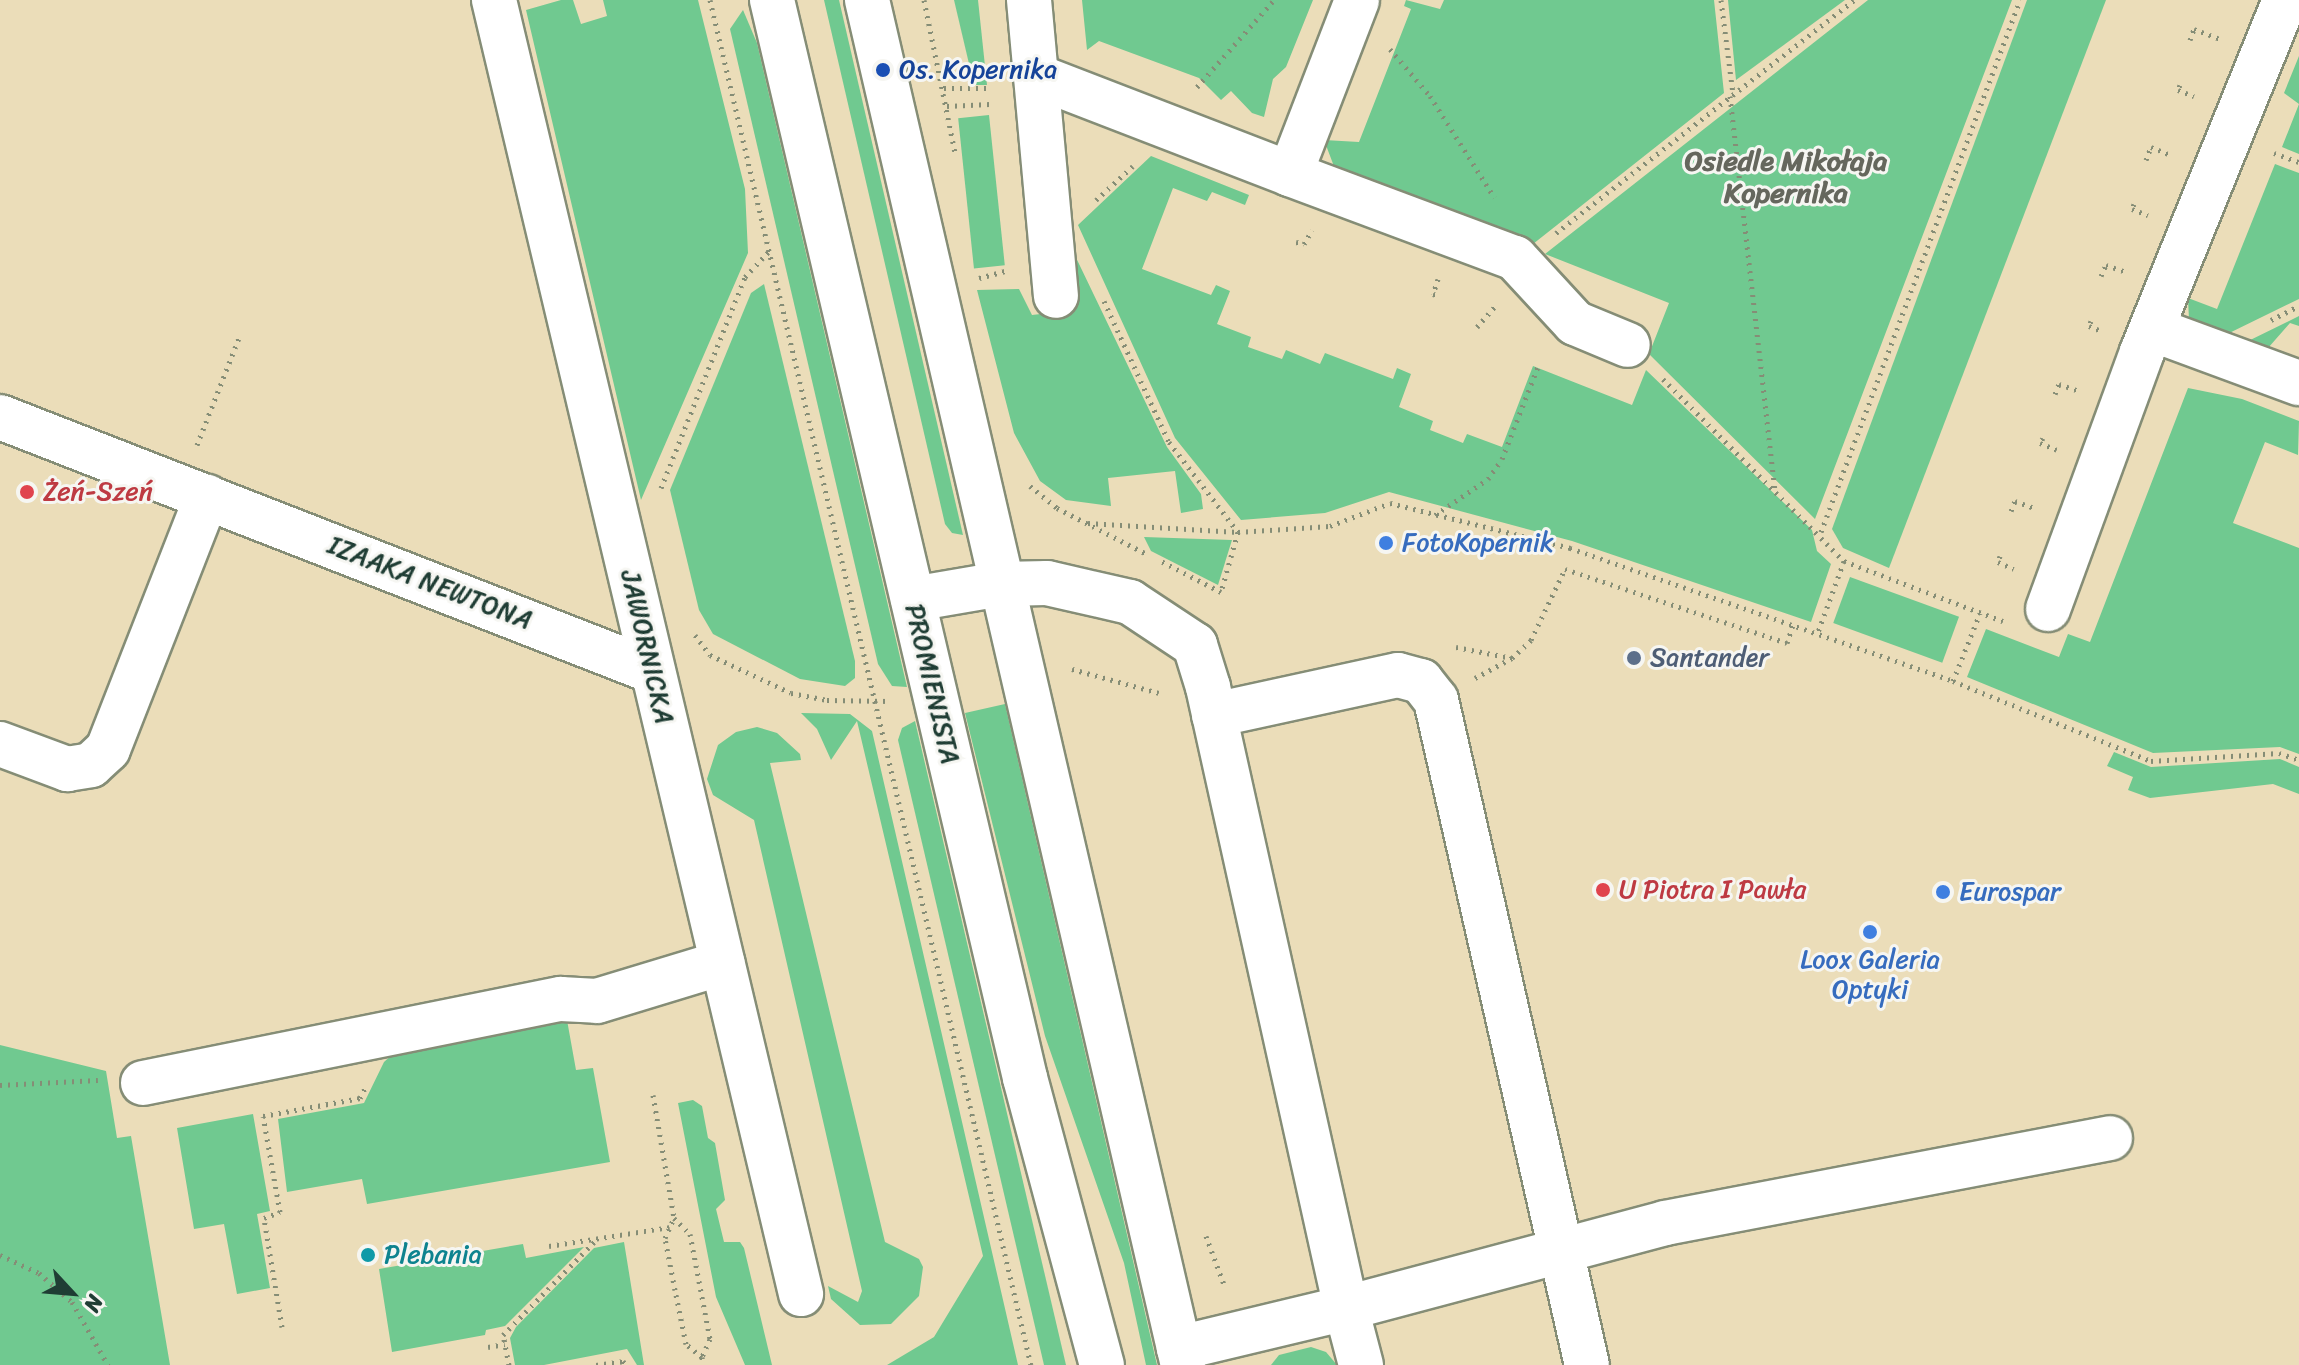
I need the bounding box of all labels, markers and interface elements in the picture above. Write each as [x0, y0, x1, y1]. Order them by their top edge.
place label: Os. Kopernika [899, 54, 1057, 86]
marker: Os. Kopernika [874, 61, 892, 79]
district label: Osiedle Mikołaja Kopernika [1685, 144, 1887, 210]
place label: Żeń-Szeń [43, 476, 153, 508]
marker: Żeń-Szeń [18, 483, 36, 501]
place label: FotoKopernik [1402, 527, 1554, 559]
street label: IZAAKA NEWTONA [324, 530, 536, 636]
marker: FotoKopernik [1377, 534, 1395, 552]
street label: JAWORNICKA [614, 567, 680, 727]
street label: PROMIENISTA [898, 601, 966, 767]
place label: Santander [1650, 642, 1769, 674]
marker: Santander [1625, 649, 1643, 667]
place label: U Piotra I Pawła [1619, 874, 1806, 906]
place label: Eurospar [1959, 876, 2061, 908]
marker: U Piotra I Pawła [1594, 881, 1612, 899]
marker: Eurospar [1934, 883, 1952, 901]
marker: Loox Galeria Optyki [1861, 923, 1879, 941]
place label: Loox Galeria Optyki [1800, 944, 1940, 1006]
place label: Plebania [384, 1239, 482, 1271]
marker: Plebania [359, 1246, 377, 1264]
north arrow [32, 1253, 112, 1333]
text: N [73, 1288, 115, 1319]

